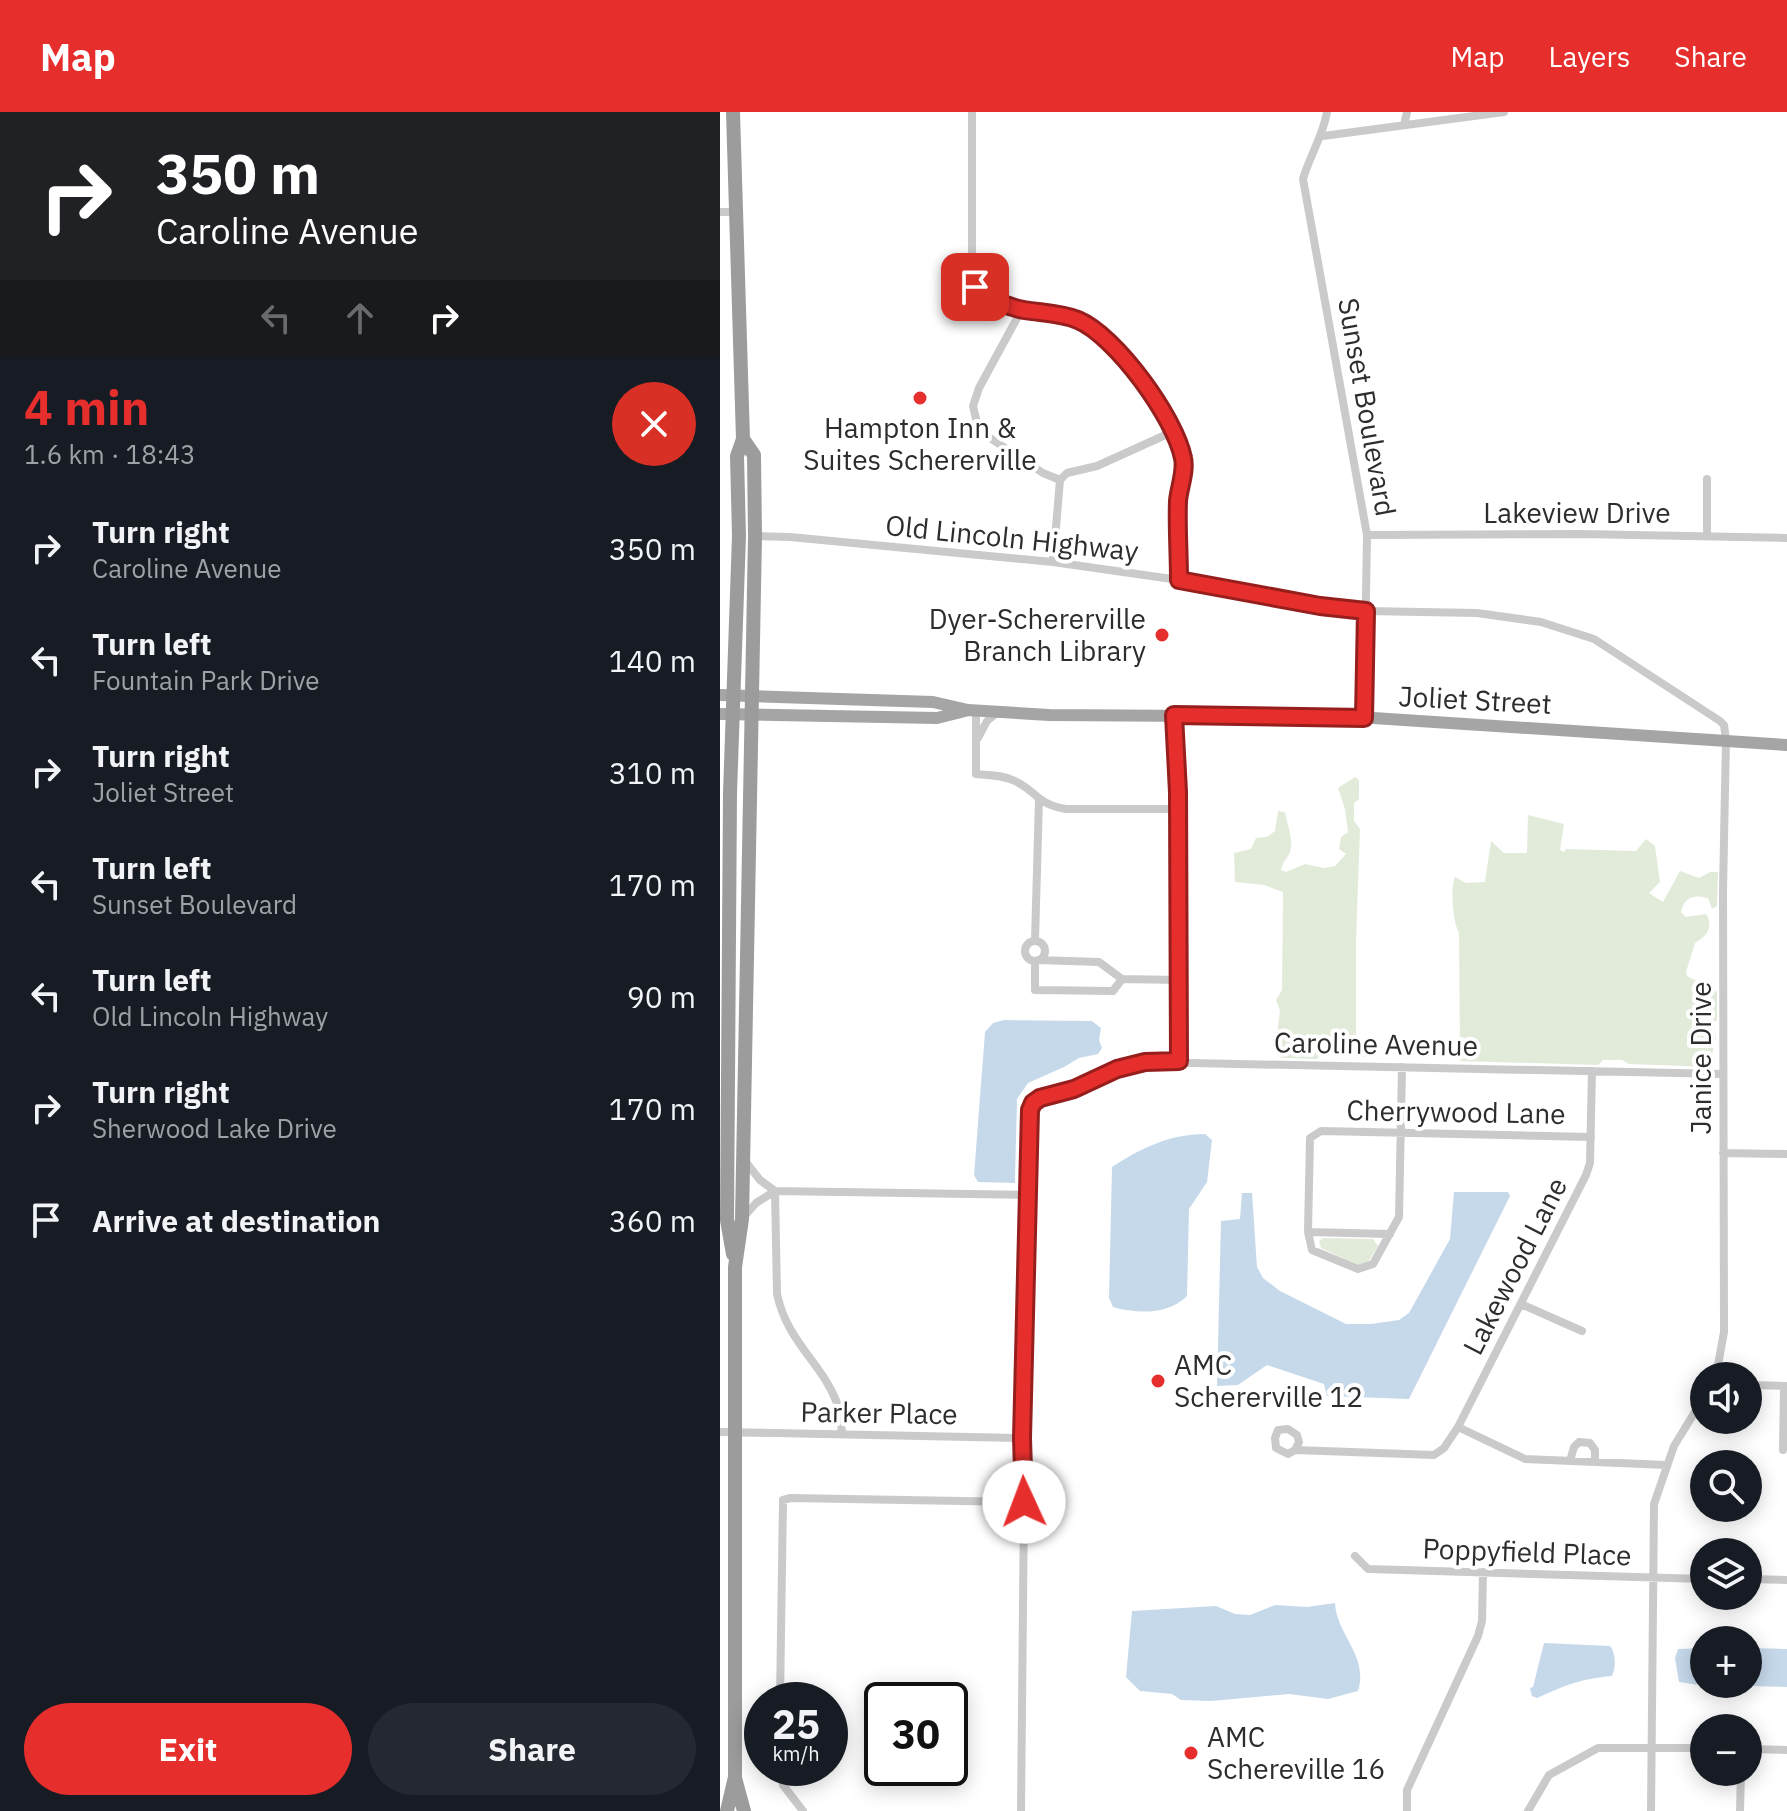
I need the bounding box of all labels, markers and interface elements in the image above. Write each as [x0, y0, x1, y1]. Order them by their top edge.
text: Map [40, 32, 116, 81]
text: Map [1450, 38, 1504, 75]
text: Layers [1548, 38, 1630, 75]
text: Share [1674, 38, 1747, 75]
text: 350 m [156, 137, 320, 209]
icon: right [24, 144, 128, 248]
text: Caroline Avenue [156, 207, 418, 254]
pin [941, 253, 1009, 321]
icon: arrive [953, 265, 997, 309]
street label: Sunset Boulevard [1330, 295, 1405, 519]
icon: left [254, 296, 298, 340]
icon: ahead [338, 296, 382, 340]
icon: right [422, 296, 466, 340]
text: 4 min [24, 376, 149, 438]
button: close [612, 382, 696, 466]
marker: Hampton Inn & Suites Schererville [911, 389, 929, 407]
place label: Hampton Inn & Suites Schererville [803, 409, 1037, 478]
text: 1.6 km · 18:43 [24, 437, 196, 471]
street label: Lakeview Drive [1483, 494, 1671, 531]
street label: Old Lincoln Highway [884, 506, 1140, 569]
text: Turn right [92, 512, 230, 551]
icon: right [24, 526, 68, 570]
text: 350 m [609, 529, 696, 568]
text: Caroline Avenue [92, 551, 282, 585]
place label: Dyer-Schererville Branch Library [929, 600, 1146, 669]
text: Turn left [92, 624, 211, 663]
marker: Dyer-Schererville Branch Library [1153, 626, 1171, 644]
icon: left [24, 638, 68, 682]
text: 140 m [609, 641, 696, 680]
text: Fountain Park Drive [92, 663, 320, 697]
street label: Joliet Street [1398, 677, 1552, 722]
text: Turn right [92, 736, 230, 775]
icon: right [24, 750, 68, 794]
text: 310 m [609, 753, 696, 792]
text: Joliet Street [92, 775, 234, 809]
text: Turn left [92, 848, 211, 887]
icon: left [24, 862, 68, 906]
text: 170 m [609, 865, 696, 904]
text: Sunset Boulevard [92, 887, 297, 921]
text: Turn left [92, 960, 211, 999]
icon: left [24, 974, 68, 1018]
text: 90 m [627, 977, 696, 1016]
street label: Janice Drive [1682, 981, 1719, 1135]
text: Old Lincoln Highway [92, 999, 328, 1033]
street label: Caroline Avenue [1274, 1023, 1478, 1064]
text: Turn right [92, 1072, 230, 1111]
icon: right [24, 1086, 68, 1130]
text: 170 m [609, 1089, 696, 1128]
street label: Cherrywood Lane [1346, 1091, 1566, 1132]
text: Sherwood Lake Drive [92, 1111, 337, 1145]
street label: Lakewood Lane [1454, 1171, 1575, 1361]
icon: arrive [24, 1198, 68, 1242]
text: Arrive at destination [92, 1201, 380, 1240]
text: 360 m [609, 1201, 696, 1240]
place label: AMC Schererville 12 [1174, 1346, 1363, 1415]
map controls [1690, 1362, 1762, 1786]
button: sound [1690, 1362, 1762, 1434]
marker: AMC Schererville 12 [1149, 1372, 1167, 1390]
street label: Parker Place [800, 1393, 958, 1432]
button: search [1690, 1450, 1762, 1522]
position arrow [982, 1460, 1066, 1544]
street label: Poppyfield Place [1422, 1529, 1632, 1574]
button: layers [1690, 1538, 1762, 1610]
button: + [1690, 1626, 1762, 1698]
speed limit sign: 30 [864, 1682, 968, 1786]
text: 25 [772, 1698, 820, 1750]
button: Exit [24, 1703, 352, 1795]
button: Share [368, 1703, 696, 1795]
button: − [1690, 1714, 1762, 1786]
place label: AMC Schereville 16 [1207, 1718, 1385, 1787]
text: km/h [772, 1740, 820, 1767]
marker: AMC Schereville 16 [1182, 1744, 1200, 1762]

